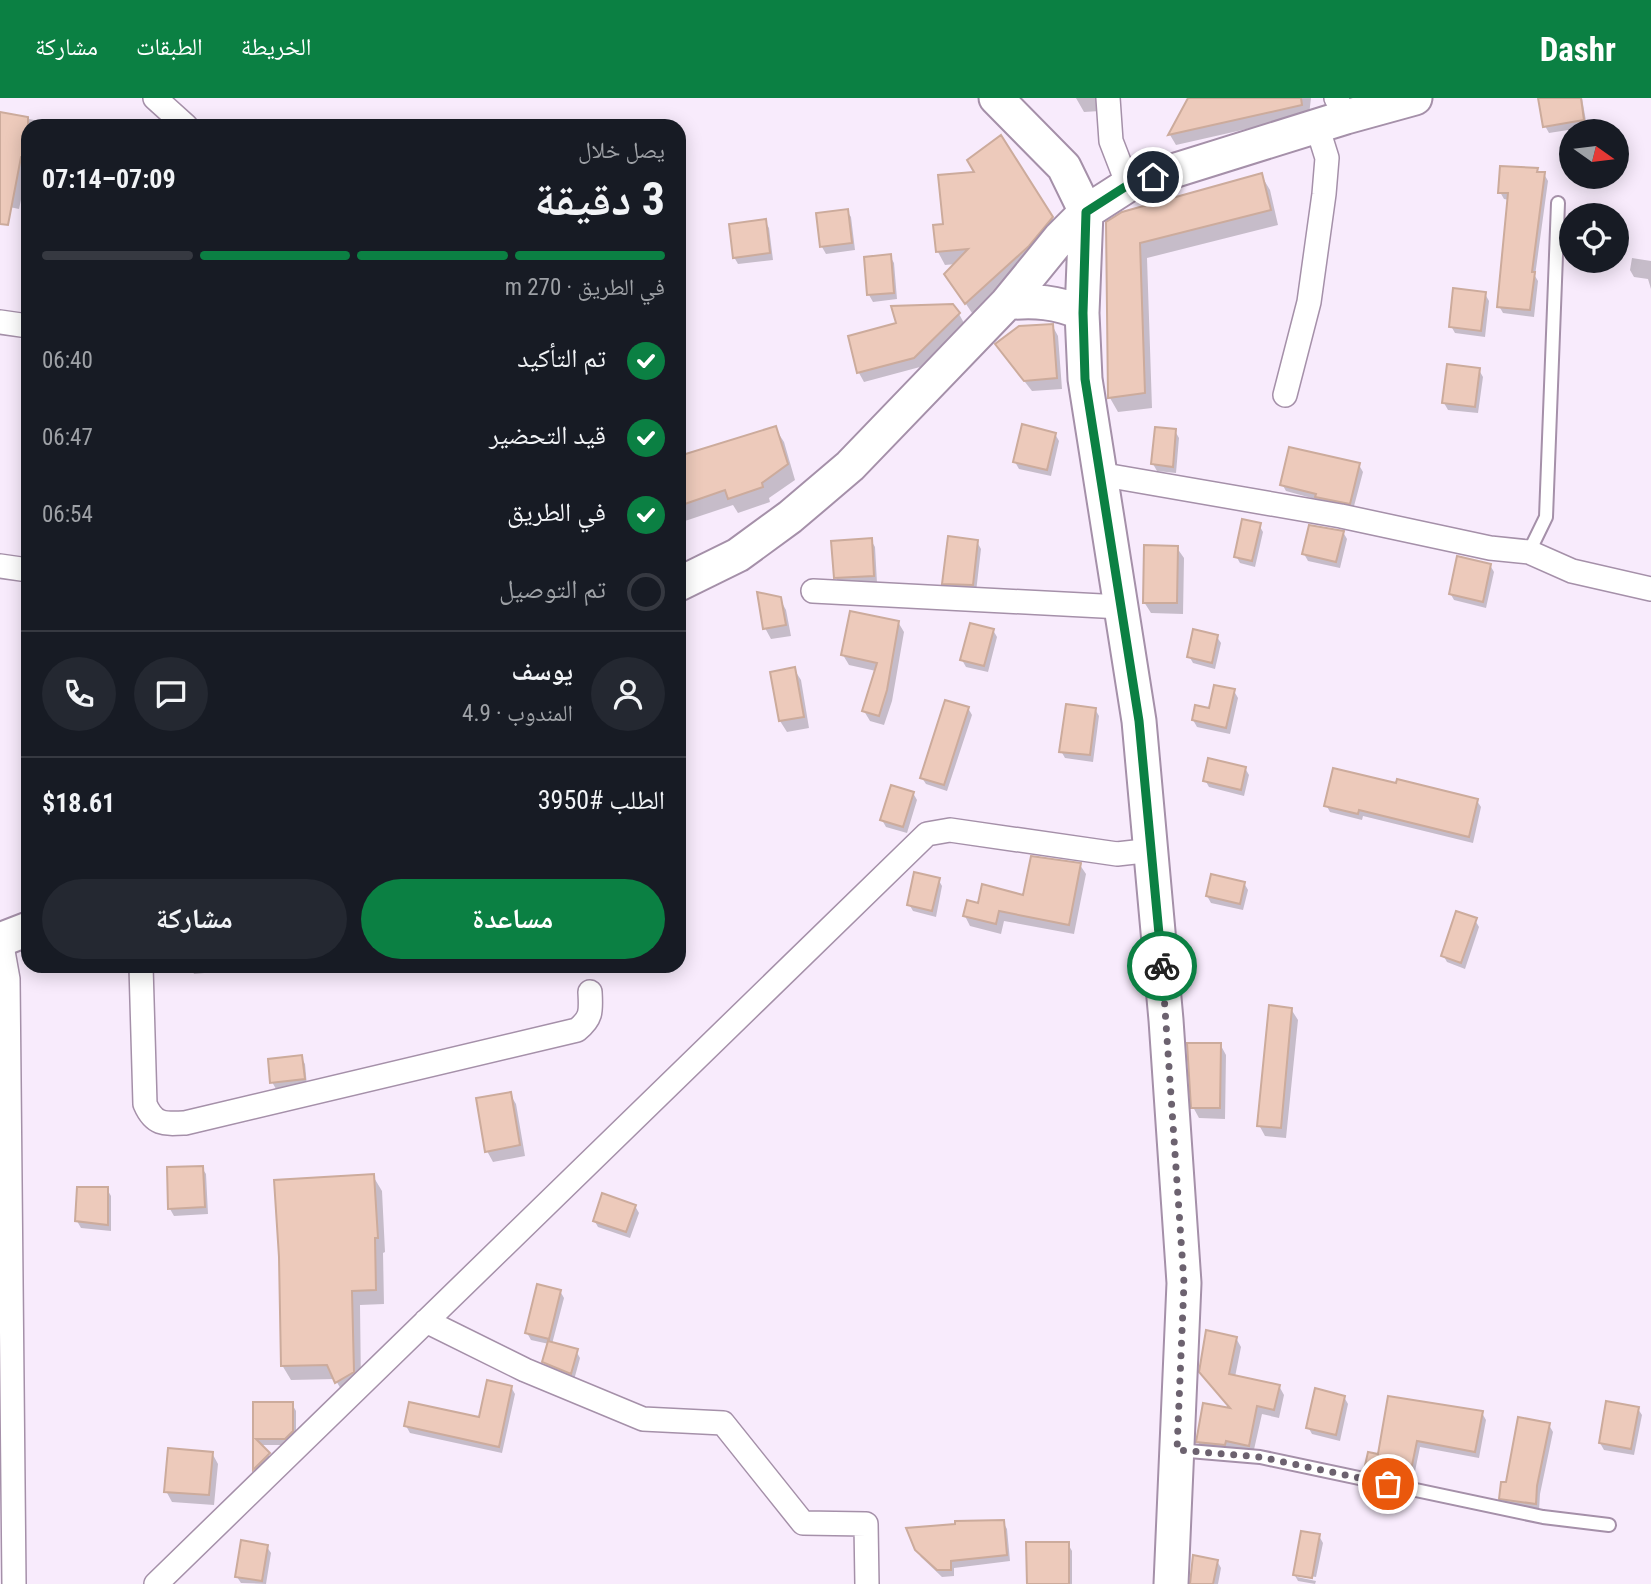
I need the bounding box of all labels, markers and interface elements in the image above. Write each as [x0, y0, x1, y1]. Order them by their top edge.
text: Dashr [1540, 30, 1616, 69]
text: مشاركة [35, 33, 98, 61]
text: الطبقات [136, 33, 203, 61]
text: الخريطة [241, 33, 311, 61]
north arrow [1559, 119, 1629, 189]
map controls [1559, 119, 1629, 273]
text: يصل خلال [578, 137, 665, 164]
pin [1123, 147, 1183, 207]
icon: home [1134, 158, 1172, 196]
text: 07:09–07:14 [42, 164, 176, 194]
text: 3 دقيقة [535, 172, 665, 226]
button: locate [1559, 203, 1629, 273]
text: في الطريق · 270 m [505, 274, 665, 301]
icon: check [627, 342, 665, 380]
text: تم التأكيد [517, 343, 606, 373]
text: 06:40 [42, 347, 93, 374]
icon: check [627, 419, 665, 457]
text: قيد التحضير [489, 420, 606, 450]
text: 06:47 [42, 424, 93, 451]
icon: check [627, 496, 665, 534]
text: في الطريق [507, 497, 606, 527]
text: 06:54 [42, 501, 93, 528]
text: تم التوصيل [499, 574, 606, 604]
text: يوسف [512, 656, 573, 686]
button: phone [42, 657, 116, 731]
button: chat [134, 657, 208, 731]
button: person [591, 657, 665, 731]
text: المندوب · 4.9 [462, 700, 573, 727]
text: الطلب #3950 [538, 785, 665, 815]
text: $18.61 [42, 788, 115, 818]
button: مشاركة [42, 879, 347, 959]
button: مساعدة [361, 879, 665, 959]
courier [1127, 931, 1197, 1001]
icon: bike [1143, 947, 1181, 985]
pin [1358, 1454, 1418, 1514]
icon: bag [1369, 1465, 1407, 1503]

